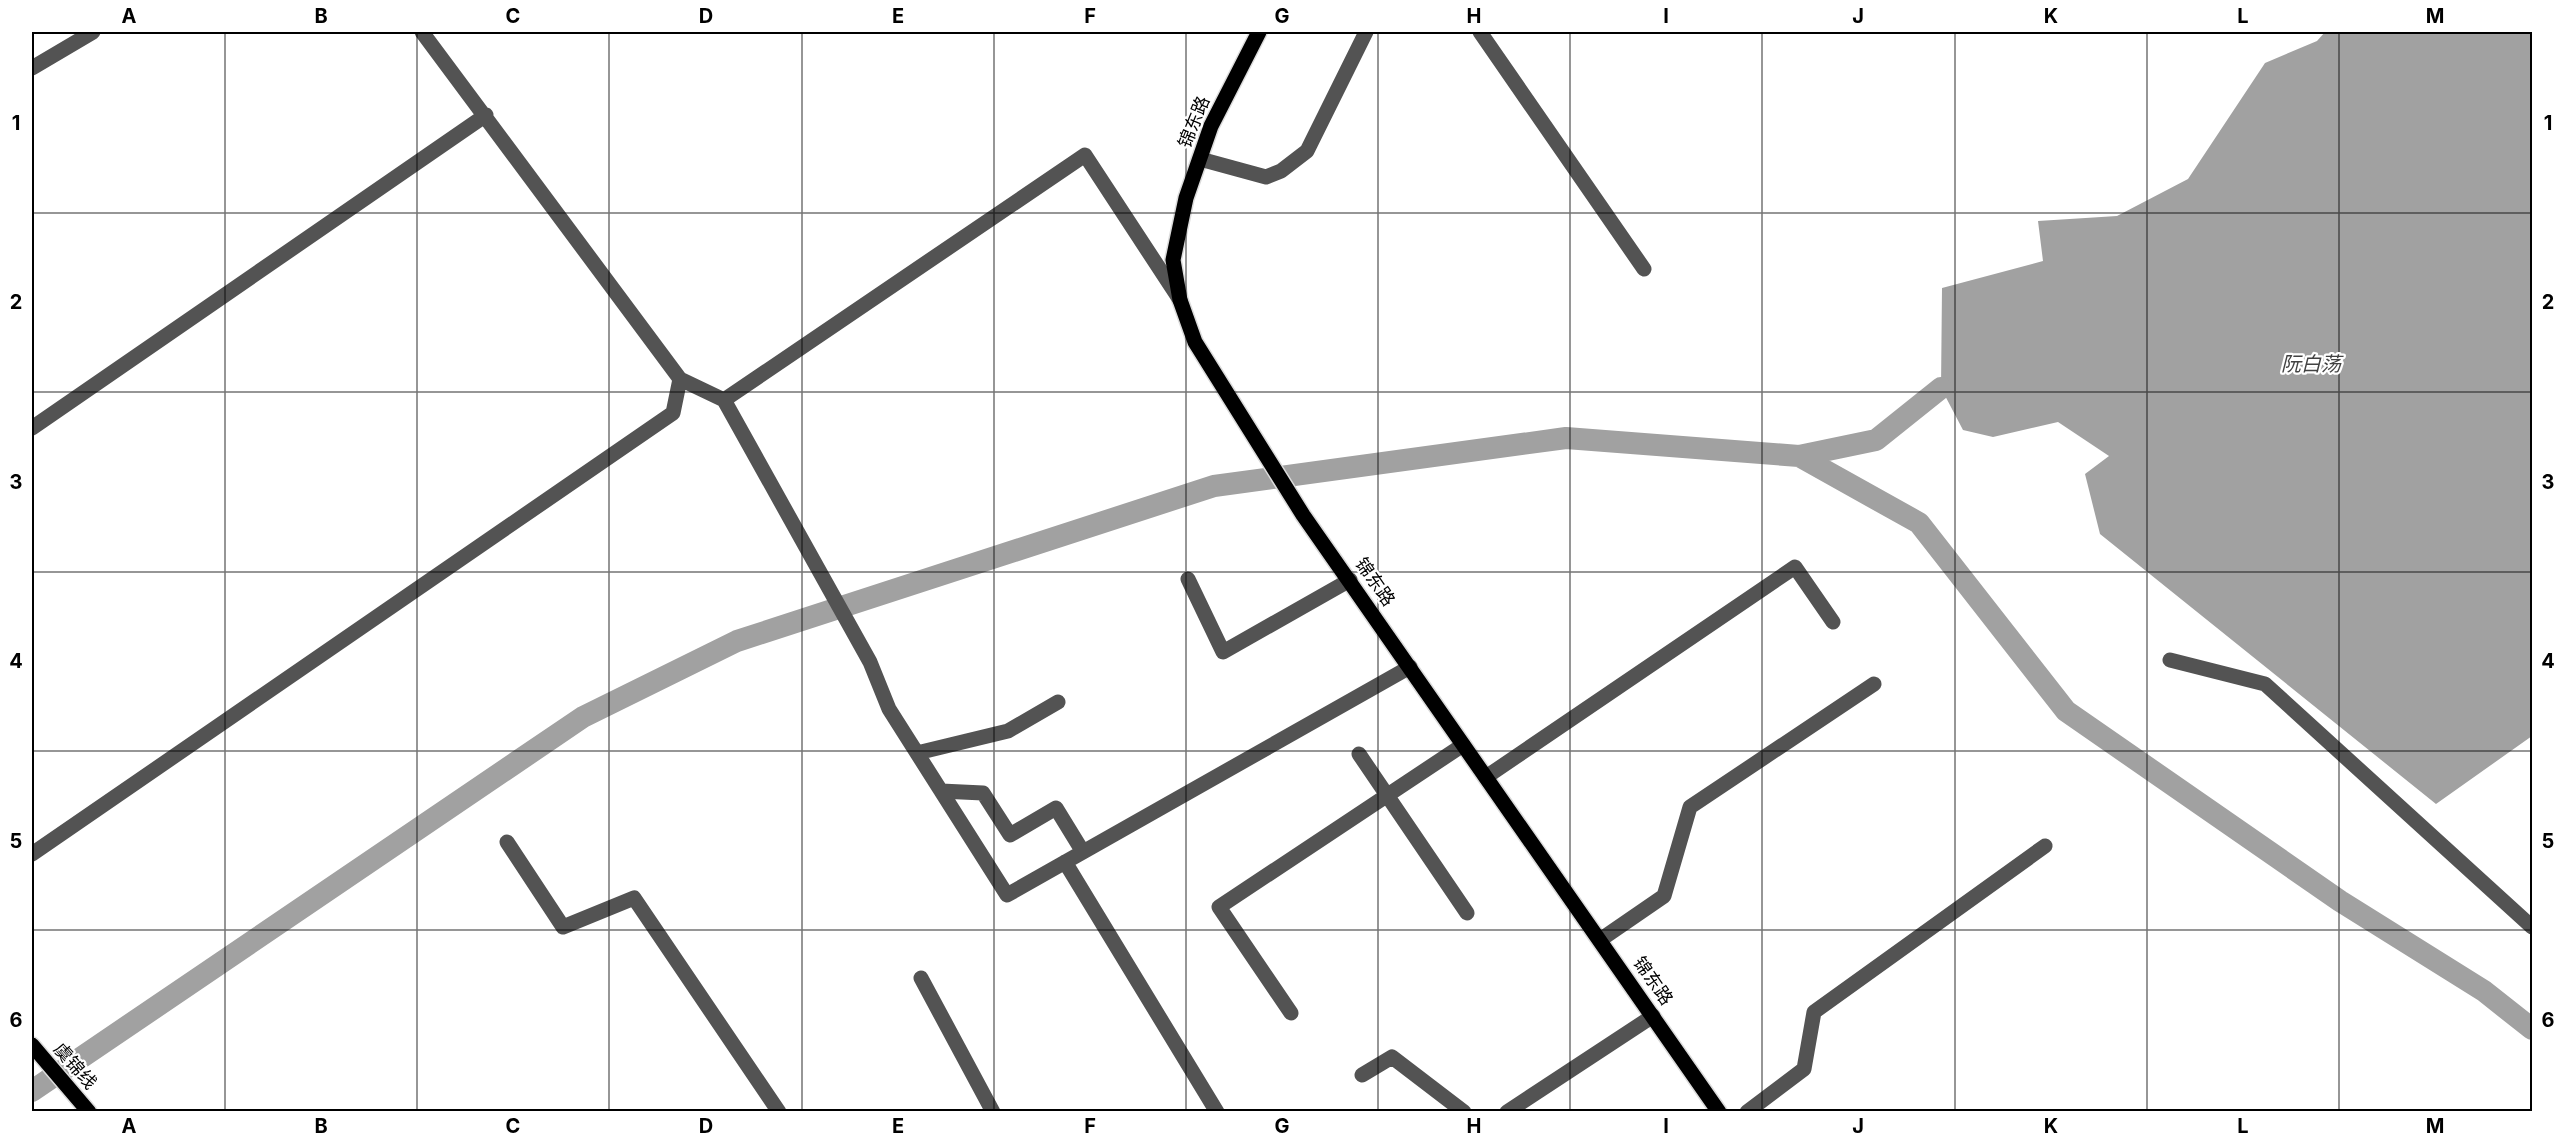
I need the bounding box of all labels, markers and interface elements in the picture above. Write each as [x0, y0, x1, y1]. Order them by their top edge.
text: A [122, 4, 137, 28]
text: B [314, 4, 328, 28]
text: C [506, 4, 520, 28]
text: D [699, 4, 713, 28]
text: E [892, 4, 904, 28]
text: F [1084, 4, 1096, 28]
text: G [1274, 4, 1290, 28]
text: H [1467, 4, 1481, 28]
text: I [1663, 4, 1669, 28]
text: J [1852, 4, 1864, 28]
text: K [2044, 4, 2058, 28]
text: L [2237, 4, 2249, 28]
text: M [2426, 4, 2444, 28]
street label: 锦东路 [1174, 93, 1213, 151]
text: 1 [12, 111, 20, 135]
text: 1 [2544, 111, 2552, 135]
text: 2 [10, 290, 22, 314]
text: 2 [2542, 290, 2554, 314]
water label: 阮白荡 [2281, 352, 2344, 376]
text: 3 [10, 470, 22, 494]
text: 3 [2542, 470, 2554, 494]
street label: 锦东路 [1351, 554, 1399, 610]
text: 4 [9, 649, 23, 673]
text: 4 [2541, 649, 2555, 673]
text: 5 [10, 829, 22, 853]
text: 5 [2542, 829, 2554, 853]
street label: 锦东路 [1629, 953, 1677, 1009]
text: 6 [10, 1008, 23, 1032]
text: 6 [2542, 1008, 2555, 1032]
street label: 虞锦线 [50, 1038, 101, 1093]
text: A [122, 1114, 137, 1138]
text: B [314, 1114, 328, 1138]
text: C [506, 1114, 520, 1138]
text: D [699, 1114, 713, 1138]
text: E [892, 1114, 904, 1138]
text: F [1084, 1114, 1096, 1138]
text: G [1274, 1114, 1290, 1138]
text: H [1467, 1114, 1481, 1138]
text: I [1663, 1114, 1669, 1138]
text: J [1852, 1114, 1864, 1138]
text: K [2044, 1114, 2058, 1138]
text: L [2237, 1114, 2249, 1138]
text: M [2426, 1114, 2444, 1138]

